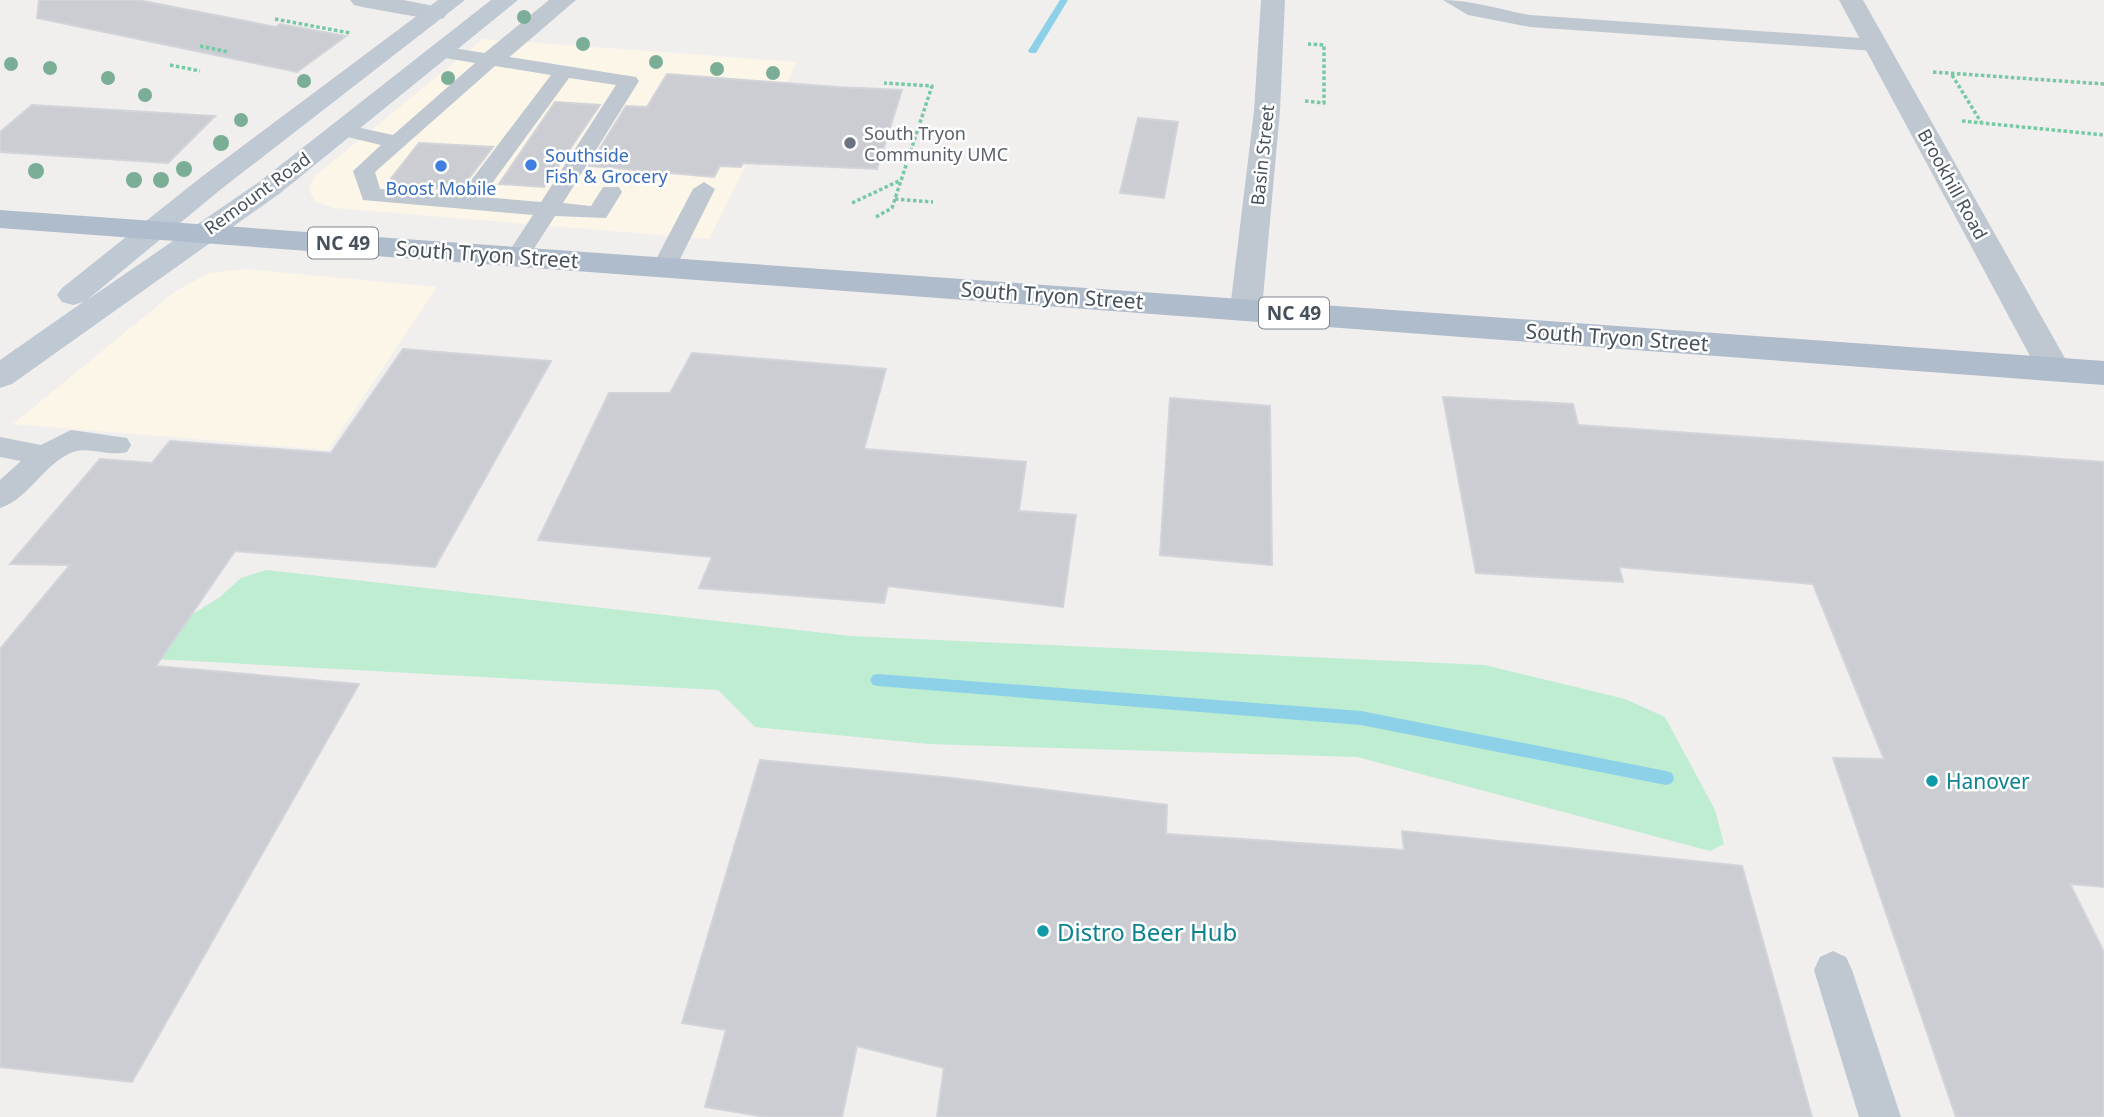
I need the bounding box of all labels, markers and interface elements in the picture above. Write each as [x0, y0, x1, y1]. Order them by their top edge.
street label: Basin Street [1245, 103, 1279, 207]
place label: South Tryon Community UMC [864, 121, 1008, 166]
street label: Brookhill Road [1913, 124, 1993, 244]
marker: South Tryon Community UMC [842, 135, 858, 151]
place label: Southside Fish & Grocery [545, 143, 669, 188]
street label: Remount Road [199, 146, 315, 240]
marker: Southside Fish & Grocery [523, 157, 539, 173]
marker: Boost Mobile [433, 158, 449, 174]
place label: Boost Mobile [385, 176, 497, 200]
road number: NC 49 [308, 228, 378, 258]
street label: South Tryon Street [395, 234, 580, 274]
street label: South Tryon Street [960, 275, 1145, 315]
road number: NC 49 [1259, 298, 1329, 328]
street label: South Tryon Street [1525, 317, 1710, 357]
place label: Hanover [1946, 767, 2030, 795]
marker: Hanover [1924, 773, 1940, 789]
place label: Distro Beer Hub [1057, 915, 1237, 948]
marker: Distro Beer Hub [1035, 923, 1051, 939]

